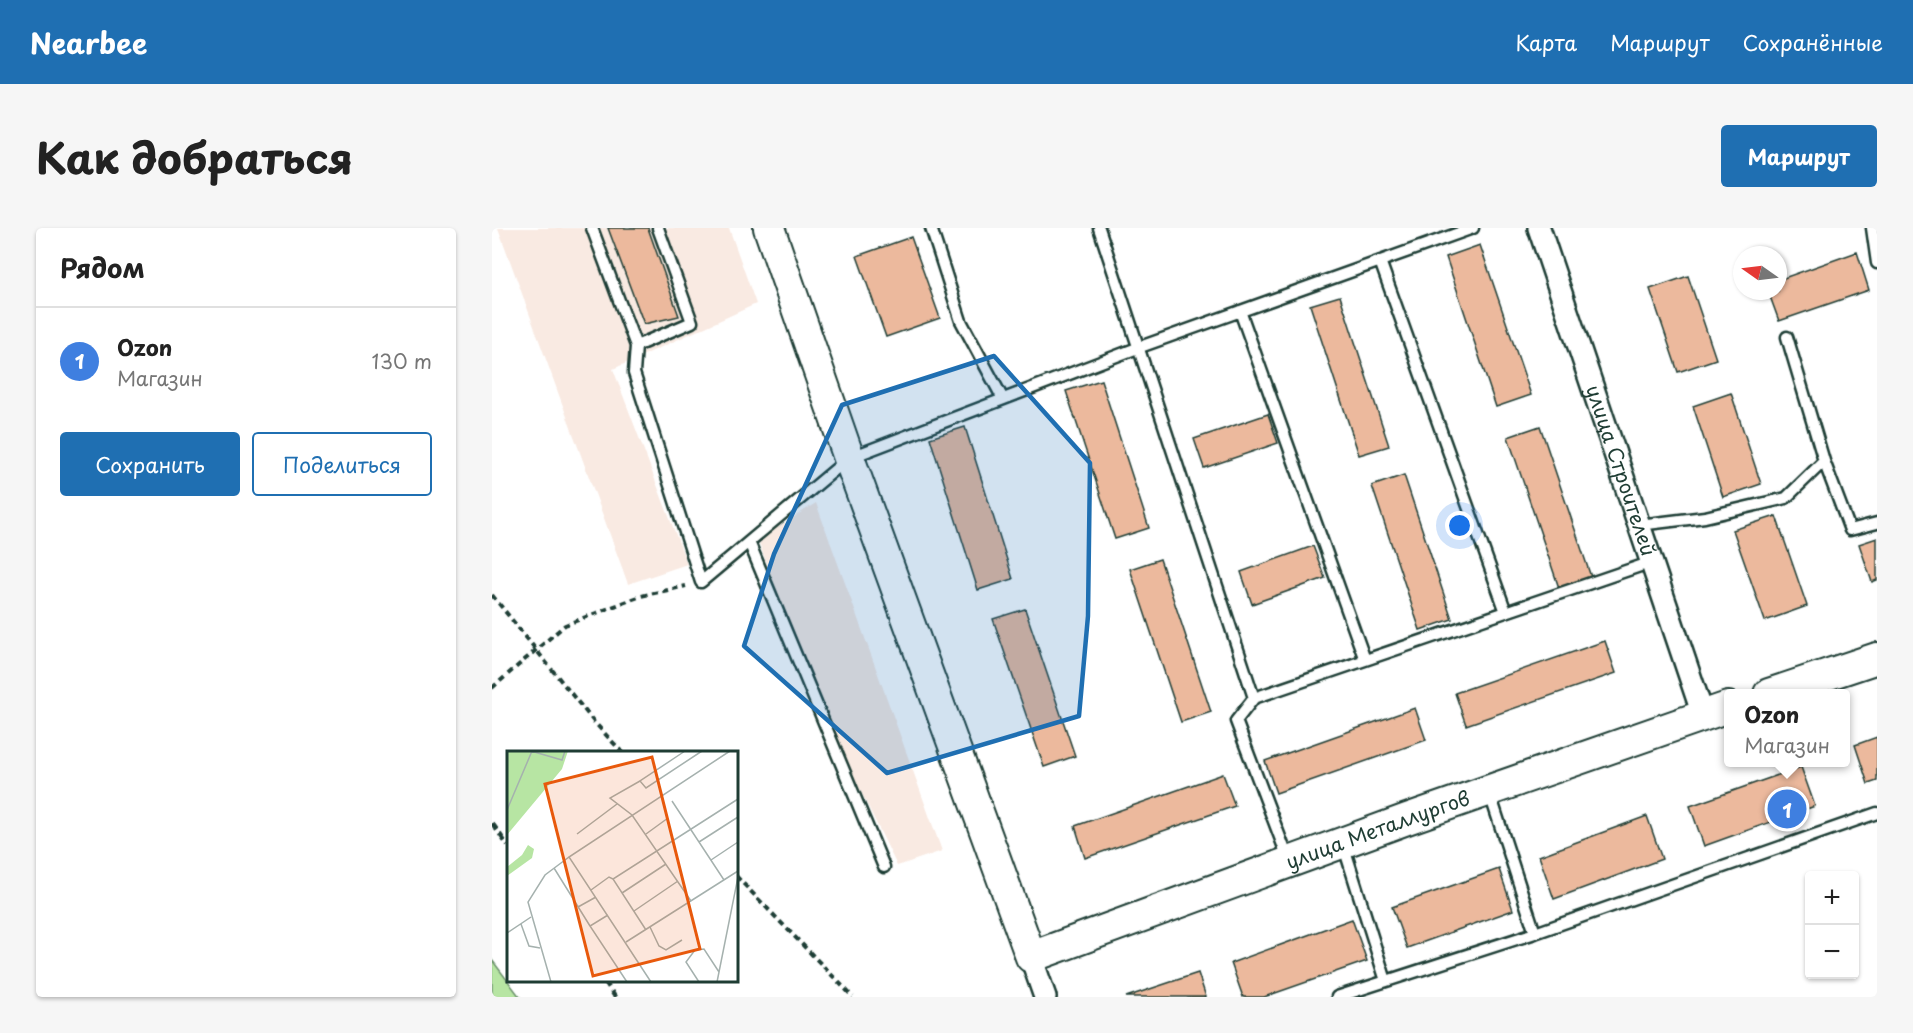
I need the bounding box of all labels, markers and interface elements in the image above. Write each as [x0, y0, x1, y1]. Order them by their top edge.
text: Nearbee [30, 21, 147, 64]
text: Карта [1516, 26, 1577, 58]
text: Маршрут [1610, 26, 1710, 58]
text: Сохранённые [1743, 26, 1883, 58]
text: Как добраться [36, 125, 353, 188]
button: Маршрут [1721, 125, 1877, 187]
north arrow [1733, 246, 1787, 300]
text: Рядом [60, 248, 145, 287]
text: Ozon [117, 330, 172, 363]
text: 1 [75, 346, 84, 376]
text: 130 m [372, 346, 432, 376]
text: Магазин [117, 363, 203, 393]
street label: улица Строителей [1579, 381, 1664, 560]
button: Сохранить [60, 432, 240, 496]
button: Поделиться [252, 432, 432, 496]
your location [1445, 511, 1474, 540]
popup [1724, 689, 1850, 767]
text: Ozon [1744, 697, 1799, 730]
text: Магазин [1744, 730, 1830, 760]
inset map [507, 751, 738, 982]
street label: улица Металлургов [1281, 782, 1474, 876]
pin: 1 [1768, 786, 1806, 832]
map controls [1805, 871, 1859, 979]
button: + [1805, 871, 1859, 925]
button: − [1805, 925, 1859, 979]

